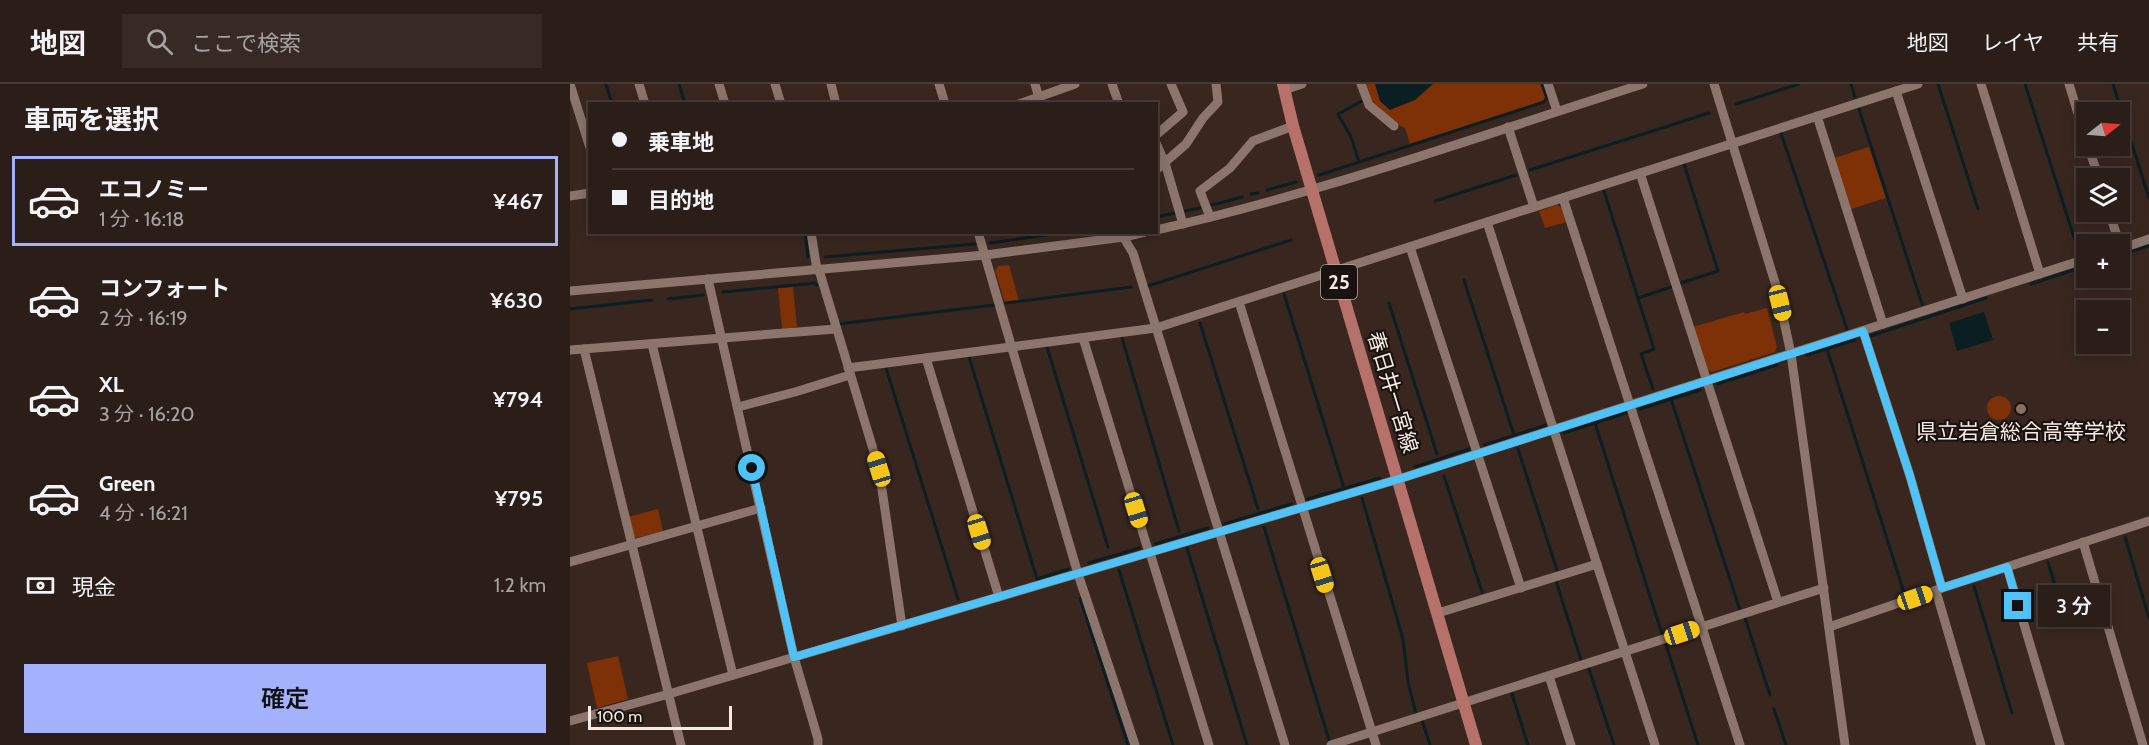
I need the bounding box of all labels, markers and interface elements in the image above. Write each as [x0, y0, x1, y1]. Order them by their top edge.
search box [122, 14, 542, 68]
icon: search [143, 25, 176, 58]
text: 地図 [30, 26, 86, 60]
text: ここで検索 [191, 30, 301, 57]
text: 地図 [1907, 30, 1949, 55]
text: レイヤ [1982, 30, 2044, 55]
text: 共有 [2077, 30, 2119, 55]
north arrow [2076, 102, 2130, 156]
map controls [2076, 102, 2130, 354]
text: 車両を選択 [24, 103, 159, 136]
text: 乗車地 [648, 129, 714, 156]
button: layers [2076, 168, 2130, 222]
icon: car [27, 174, 81, 228]
text: エコノミー [99, 176, 209, 203]
text: 目的地 [648, 187, 714, 214]
text: ¥467 [493, 188, 543, 215]
text: 1 分 · 16:18 [99, 207, 184, 231]
button: + [2076, 234, 2130, 288]
road number: 25 [1321, 265, 1357, 299]
icon: car [27, 273, 81, 327]
text: コンフォート [99, 275, 230, 302]
car [1767, 283, 1793, 323]
text: ¥630 [490, 287, 543, 314]
button: − [2076, 300, 2130, 354]
text: 2 分 · 16:19 [99, 306, 188, 330]
street label: 春日井一宮線 [1363, 328, 1423, 456]
text: XL [99, 371, 124, 398]
icon: car [27, 372, 81, 426]
text: ¥794 [493, 386, 543, 413]
text: 3 分 · 16:20 [99, 402, 195, 426]
marker: 県立岩倉総合高等学校 [2014, 402, 2028, 416]
place label: 県立岩倉総合高等学校 [1916, 419, 2126, 444]
car [865, 449, 893, 489]
route start [738, 454, 765, 481]
text: Green [99, 470, 155, 497]
icon: car [27, 471, 81, 525]
text: ¥795 [495, 485, 543, 512]
car [1122, 490, 1150, 530]
text: 4 分 · 16:21 [99, 501, 188, 525]
car [965, 512, 993, 552]
car [1308, 555, 1336, 595]
icon: cash [24, 569, 57, 602]
text: 1.2 km [494, 573, 546, 597]
text: 現金 [72, 574, 116, 601]
car [1895, 584, 1935, 612]
callout: 3 分 [2039, 585, 2111, 627]
route end [2004, 592, 2031, 619]
text: 3 分 [2056, 594, 2092, 618]
car [1662, 619, 1702, 647]
button: 確定 [24, 664, 546, 733]
scale bar [588, 703, 732, 730]
text: 100 m [597, 707, 642, 726]

